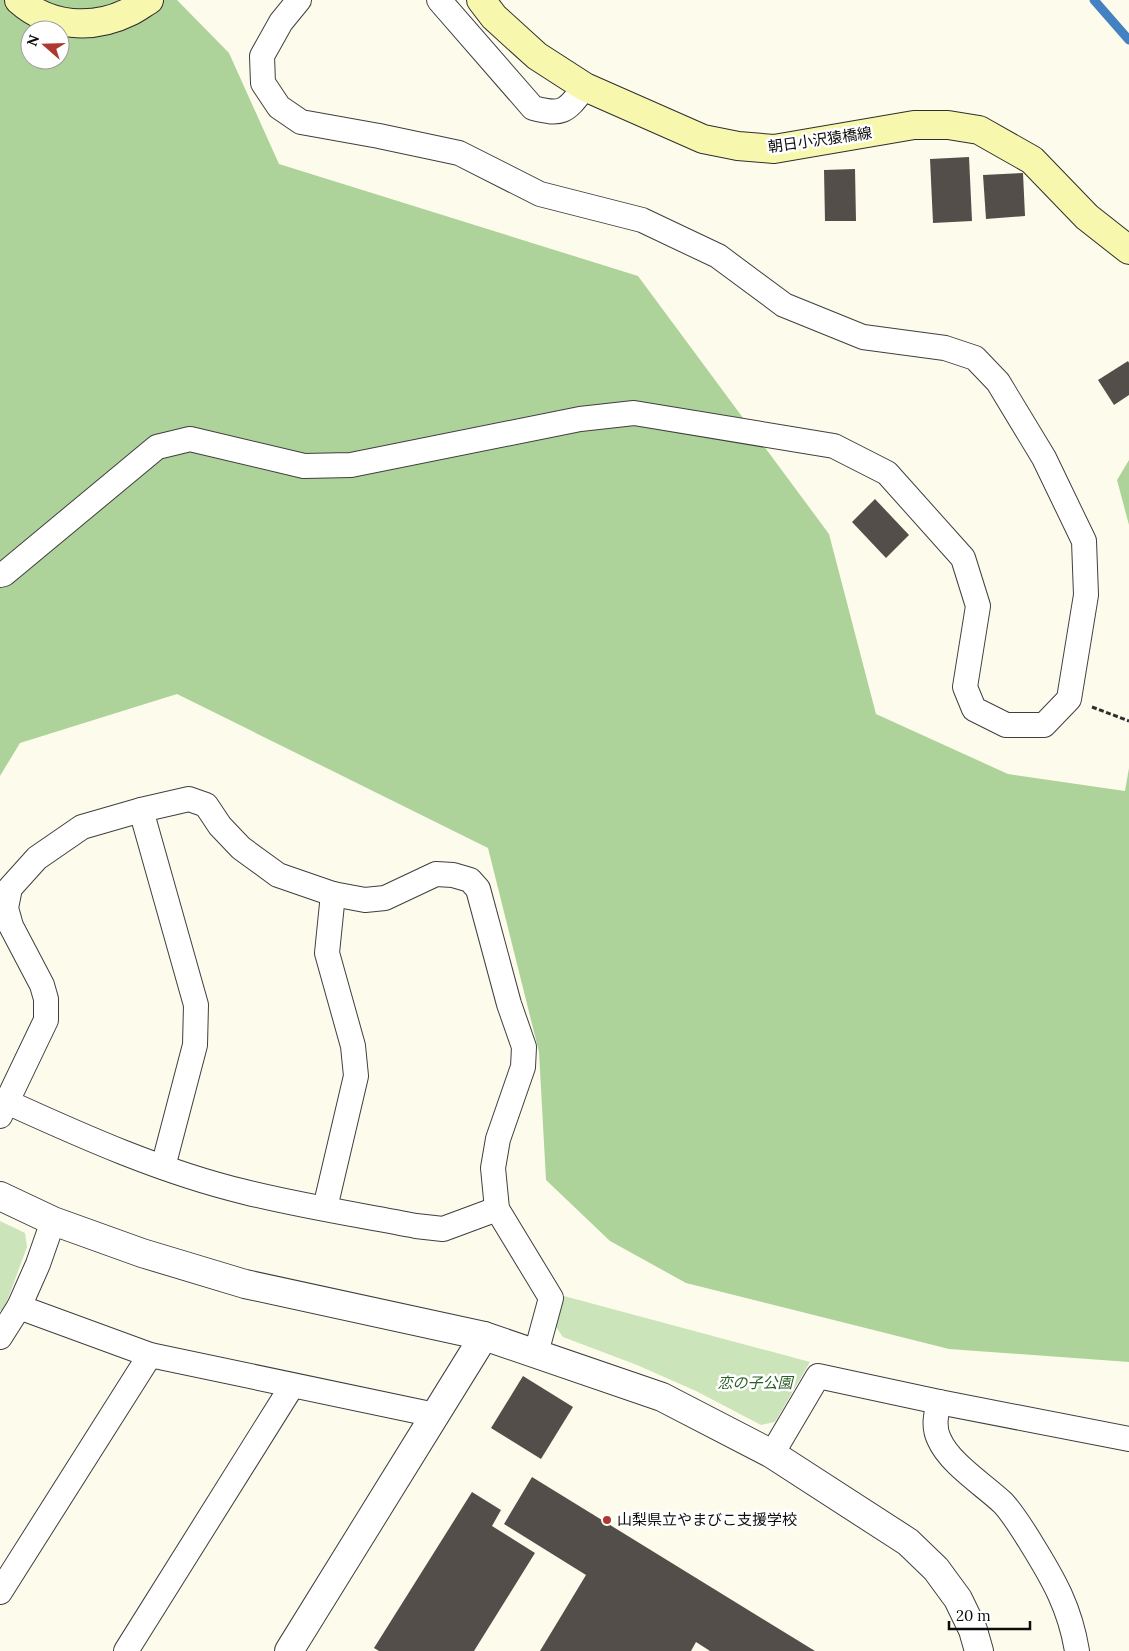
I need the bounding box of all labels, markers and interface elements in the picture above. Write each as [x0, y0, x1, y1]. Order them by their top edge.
north arrow [20, 20, 70, 70]
text: N [22, 32, 43, 49]
street label: 朝日小沢猿橋線 [767, 123, 873, 156]
park label: 恋の子公園 [717, 1373, 794, 1392]
place label: 山梨県立やまびこ支援学校 [617, 1510, 797, 1529]
marker: 山梨県立やまびこ支援学校 [601, 1514, 613, 1526]
scale bar [949, 1598, 1030, 1630]
text: 20 m [956, 1606, 991, 1625]

